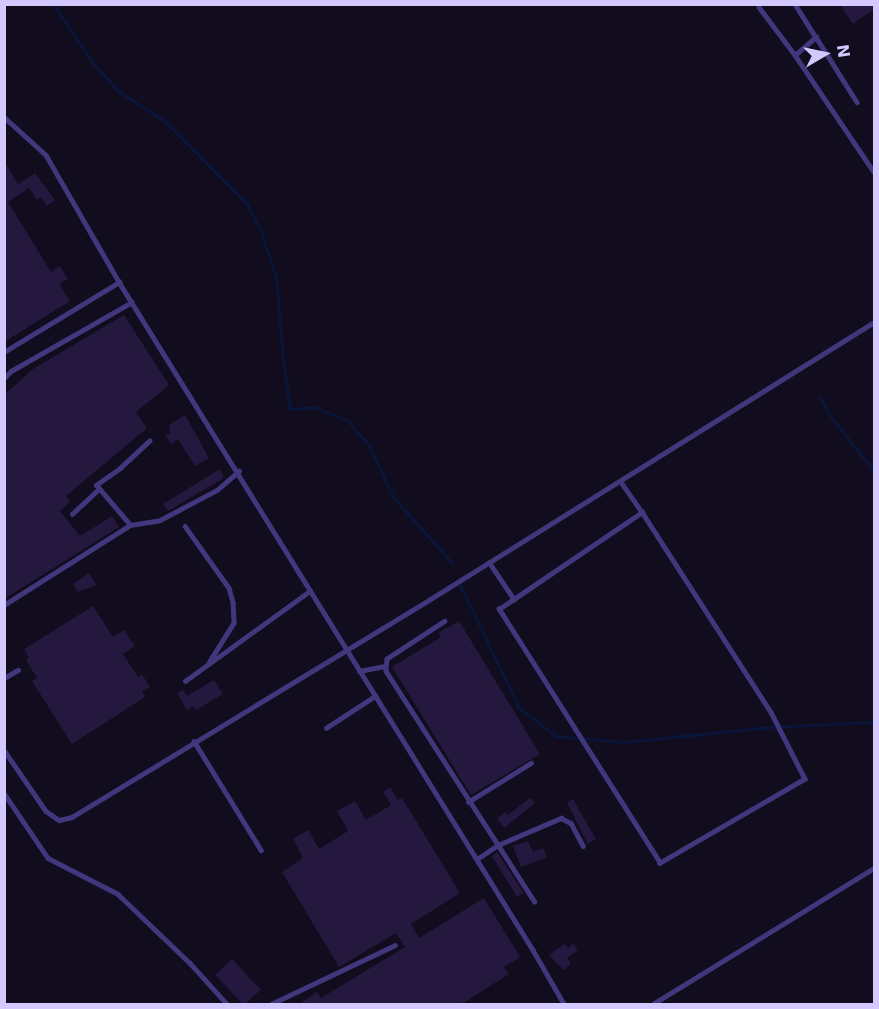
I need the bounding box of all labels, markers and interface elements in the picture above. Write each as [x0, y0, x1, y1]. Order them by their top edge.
north arrow [795, 24, 855, 84]
text: N [833, 43, 854, 59]

